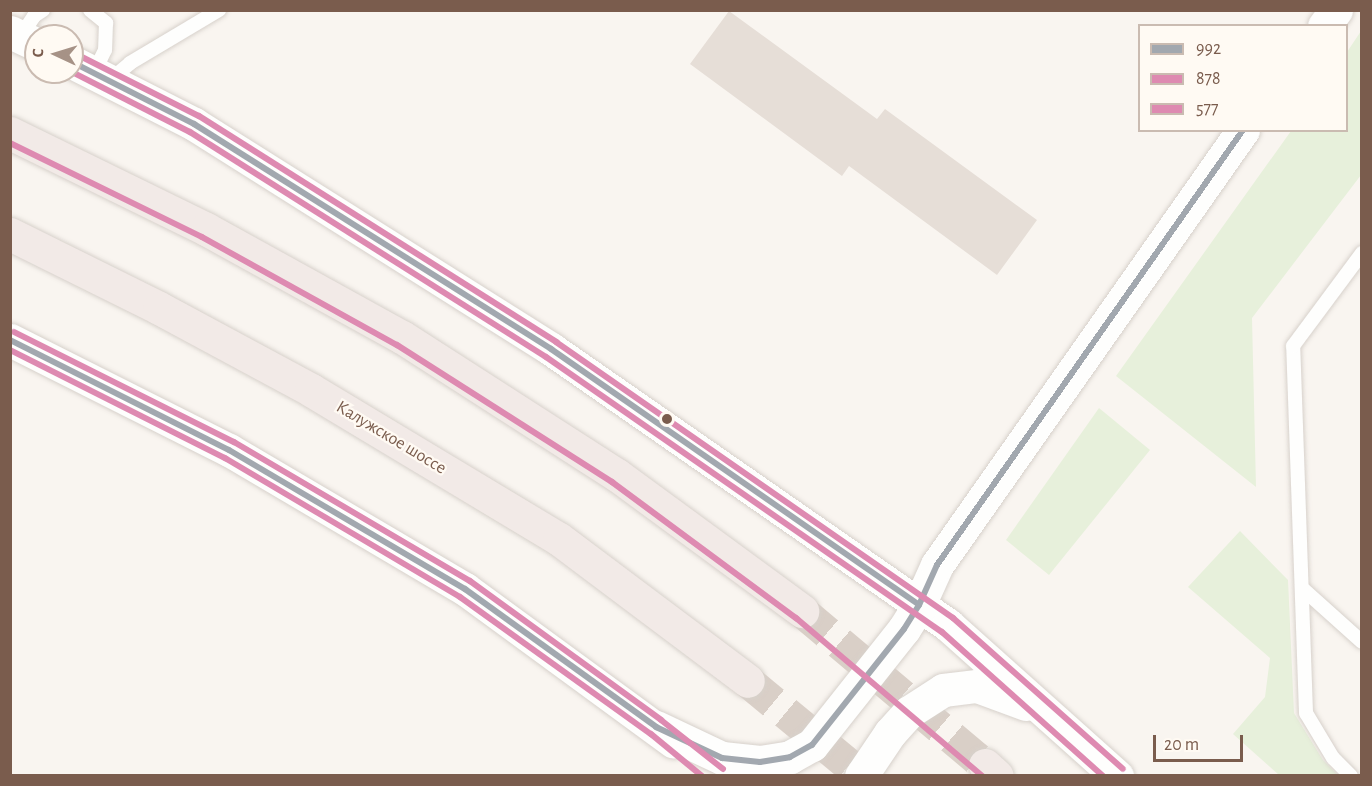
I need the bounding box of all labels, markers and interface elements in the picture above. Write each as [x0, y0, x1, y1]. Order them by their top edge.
north arrow [24, 24, 84, 84]
legend [1138, 24, 1348, 132]
text: 992 [1196, 40, 1221, 58]
text: С [30, 48, 46, 58]
text: 878 [1196, 70, 1221, 88]
text: 577 [1196, 100, 1219, 118]
street label: Калужское шоссе [332, 397, 450, 479]
unlabelled marker [661, 413, 673, 425]
scale bar [1156, 723, 1246, 761]
text: 20 m [1164, 736, 1199, 754]

